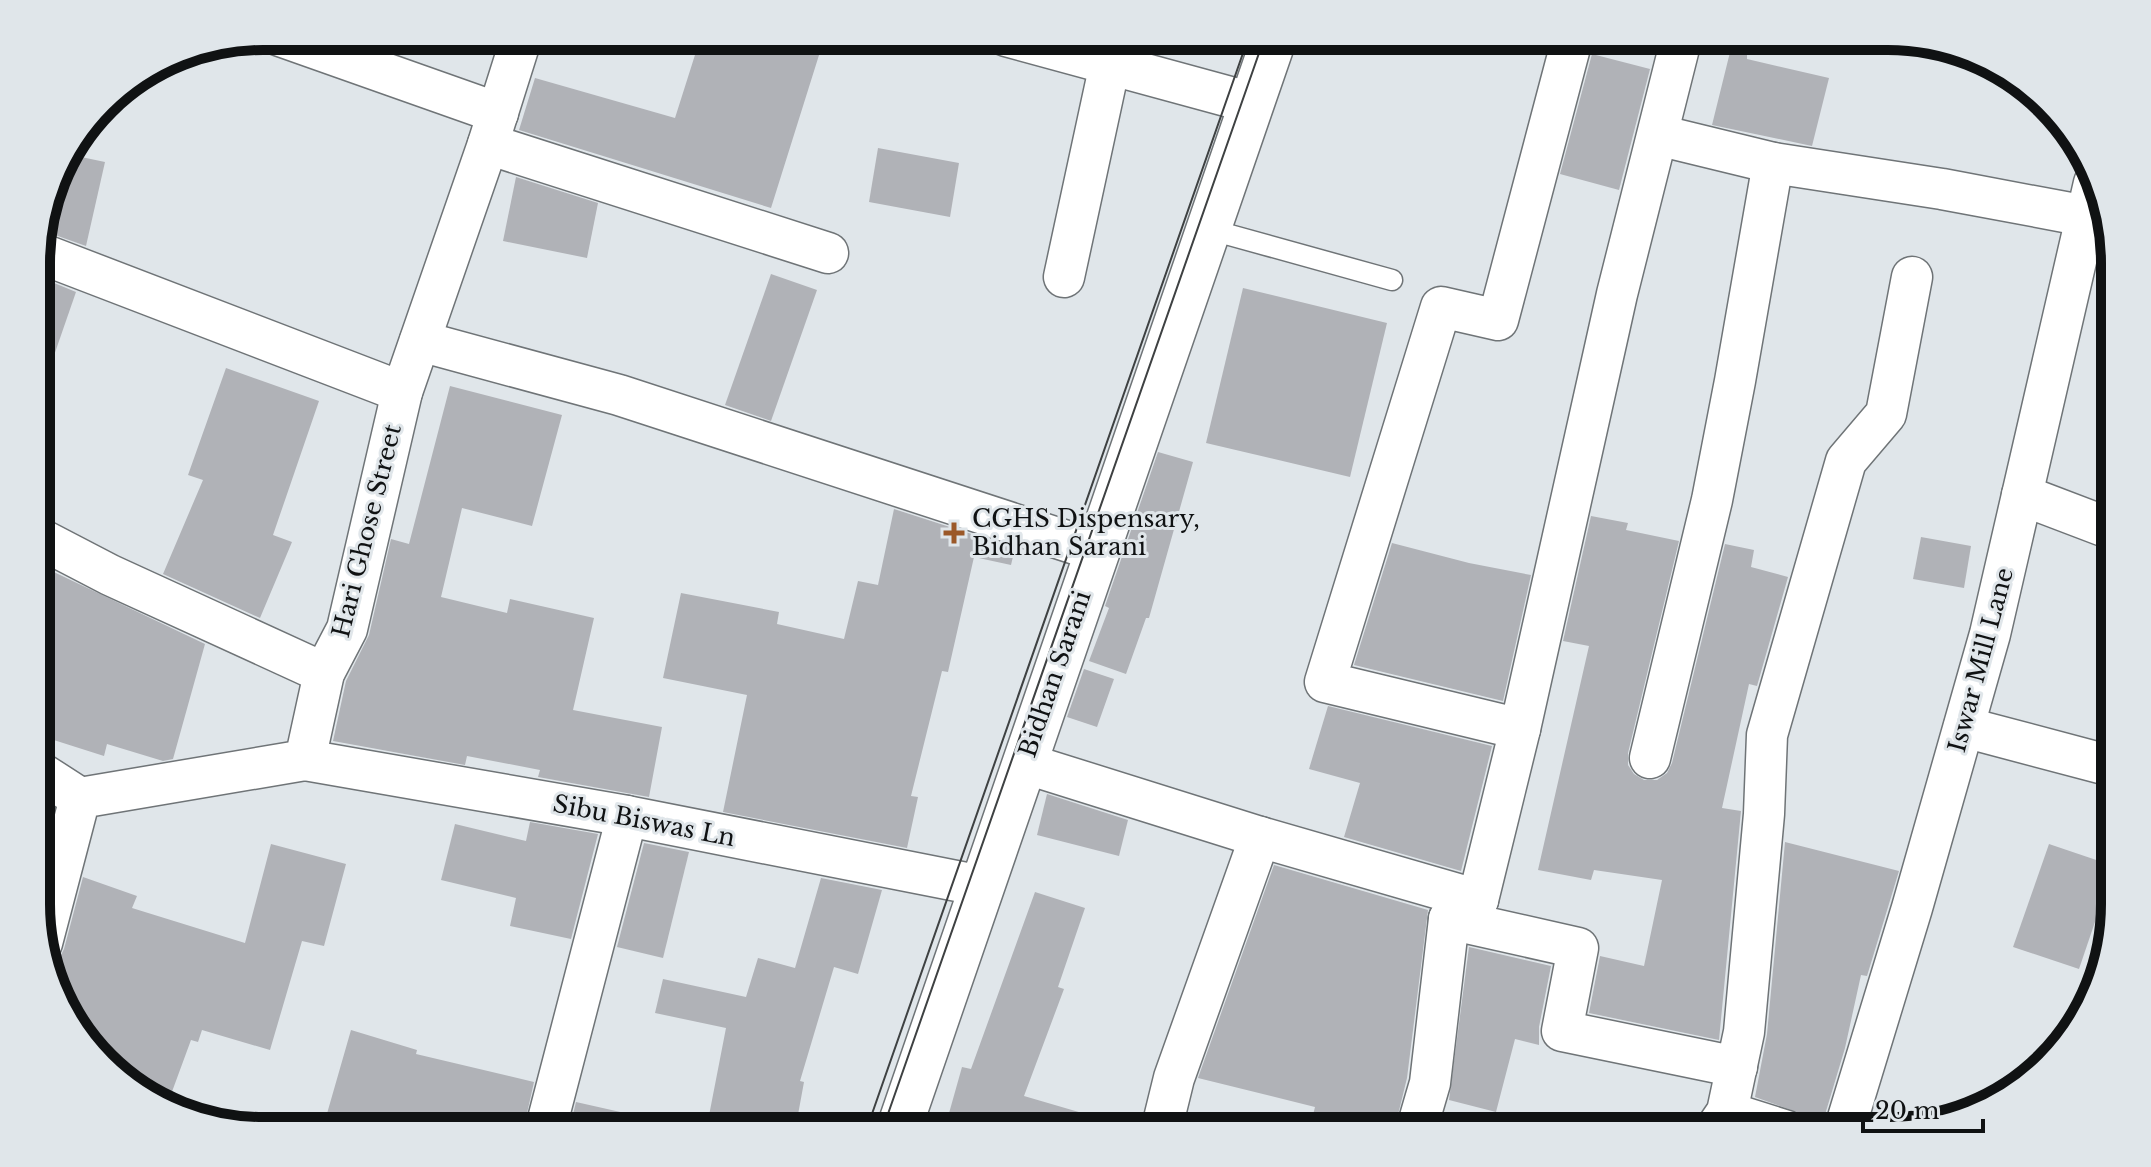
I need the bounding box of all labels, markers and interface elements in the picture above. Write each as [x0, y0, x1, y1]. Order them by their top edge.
street label: Hari Ghose Street [326, 421, 407, 641]
place label: CGHS Dispensary, Bidhan Sarani [972, 504, 1200, 561]
marker: CGHS Dispensary, Bidhan Sarani [943, 522, 965, 544]
street label: Iswar Mill Lane [1942, 565, 2019, 755]
street label: Bidhan Sarani [1012, 587, 1097, 761]
street label: Sibu Biswas Ln [551, 789, 738, 852]
scale bar [1863, 1083, 1983, 1133]
text: 20 m [1875, 1096, 1940, 1125]

